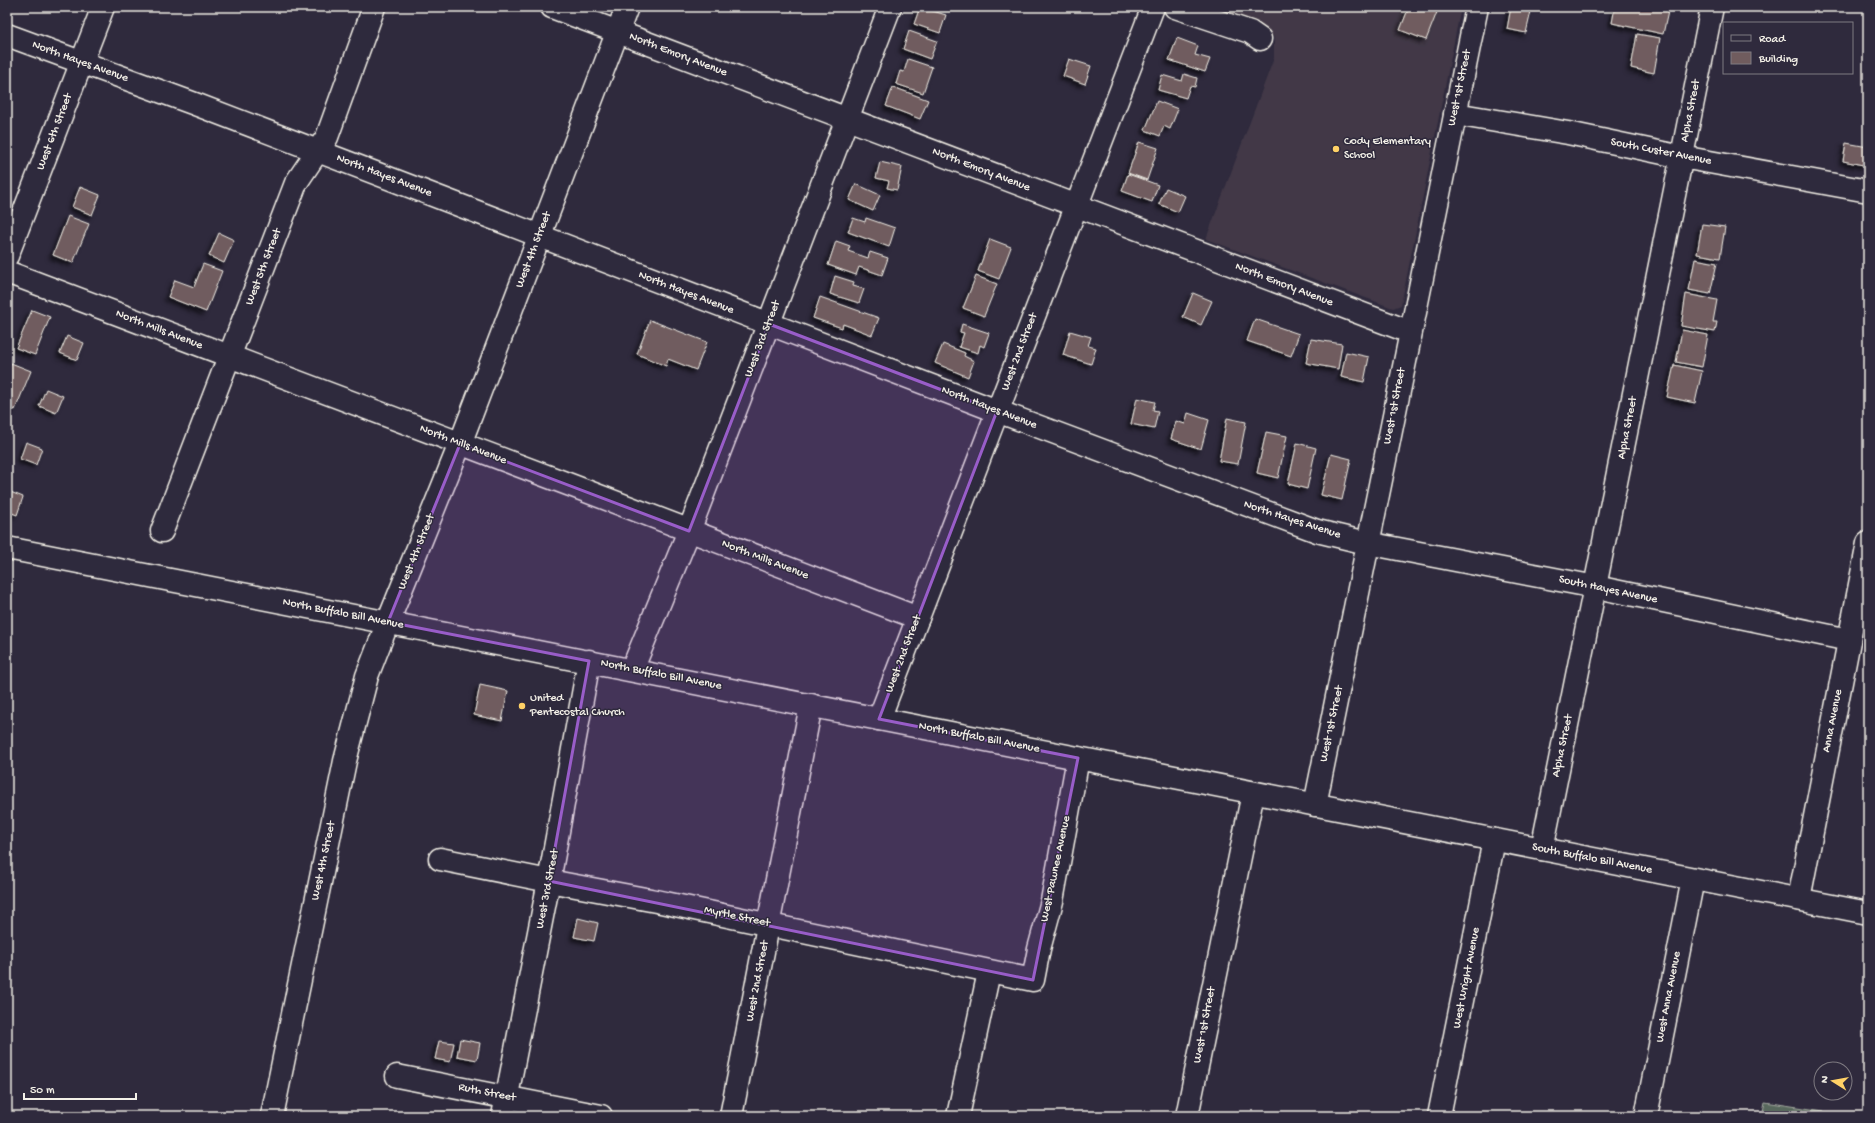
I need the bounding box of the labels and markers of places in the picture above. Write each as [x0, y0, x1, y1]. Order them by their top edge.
place label: Cody Elementary School [1344, 135, 1431, 163]
marker: Cody Elementary School [1331, 144, 1341, 154]
place label: United Pentecostal Church [529, 692, 625, 720]
marker: United Pentecostal Church [517, 701, 527, 711]

